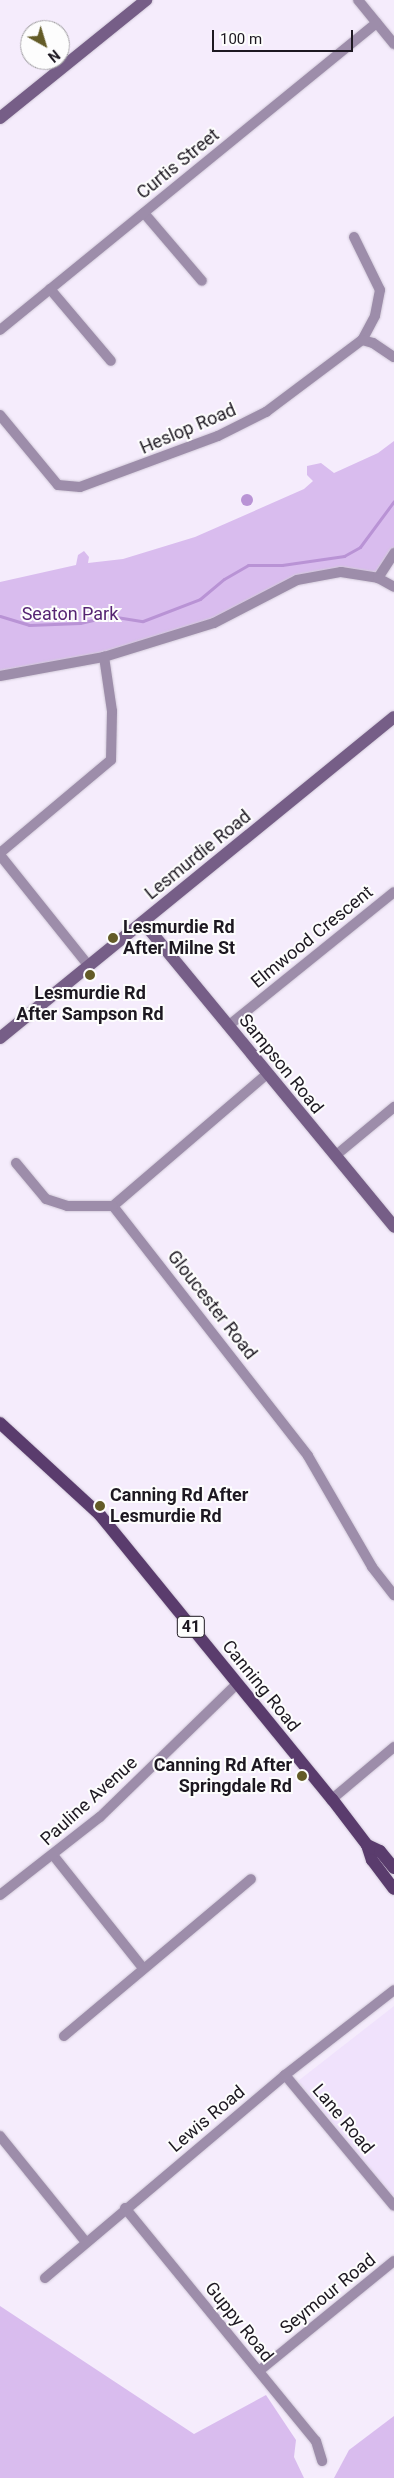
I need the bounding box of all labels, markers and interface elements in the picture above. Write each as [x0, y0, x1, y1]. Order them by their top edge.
north arrow [20, 20, 70, 70]
scale bar [214, 20, 355, 52]
text: 100 m [220, 30, 262, 48]
text: N [45, 47, 63, 65]
street label: Curtis Street [132, 124, 224, 204]
street label: Heslop Road [137, 399, 239, 459]
park label: Seaton Park [22, 603, 118, 625]
street label: Lesmurdie Road [141, 806, 255, 904]
street label: Elmwood Crescent [247, 881, 377, 993]
place label: Lesmurdie Rd After Milne St [123, 917, 235, 960]
marker: Lesmurdie Rd After Milne St [107, 932, 119, 944]
marker: Lesmurdie Rd After Sampson Rd [84, 969, 96, 981]
place label: Lesmurdie Rd After Sampson Rd [16, 983, 164, 1026]
street label: Sampson Road [234, 1010, 328, 1118]
street label: Gloucester Road [163, 1246, 261, 1364]
place label: Canning Rd After Lesmurdie Rd [110, 1485, 248, 1528]
marker: Canning Rd After Lesmurdie Rd [94, 1500, 106, 1512]
road number: 41 [176, 1614, 206, 1640]
street label: Canning Road [217, 1636, 305, 1736]
street label: Pauline Avenue [36, 1752, 142, 1850]
place label: Canning Rd After Springdale Rd [154, 1755, 292, 1798]
marker: Canning Rd After Springdale Rd [296, 1770, 308, 1782]
street label: Lane Road [307, 2080, 379, 2158]
street label: Lewis Road [165, 2081, 249, 2157]
street label: Seymour Road [276, 2249, 380, 2339]
street label: Guppy Road [200, 2278, 278, 2366]

